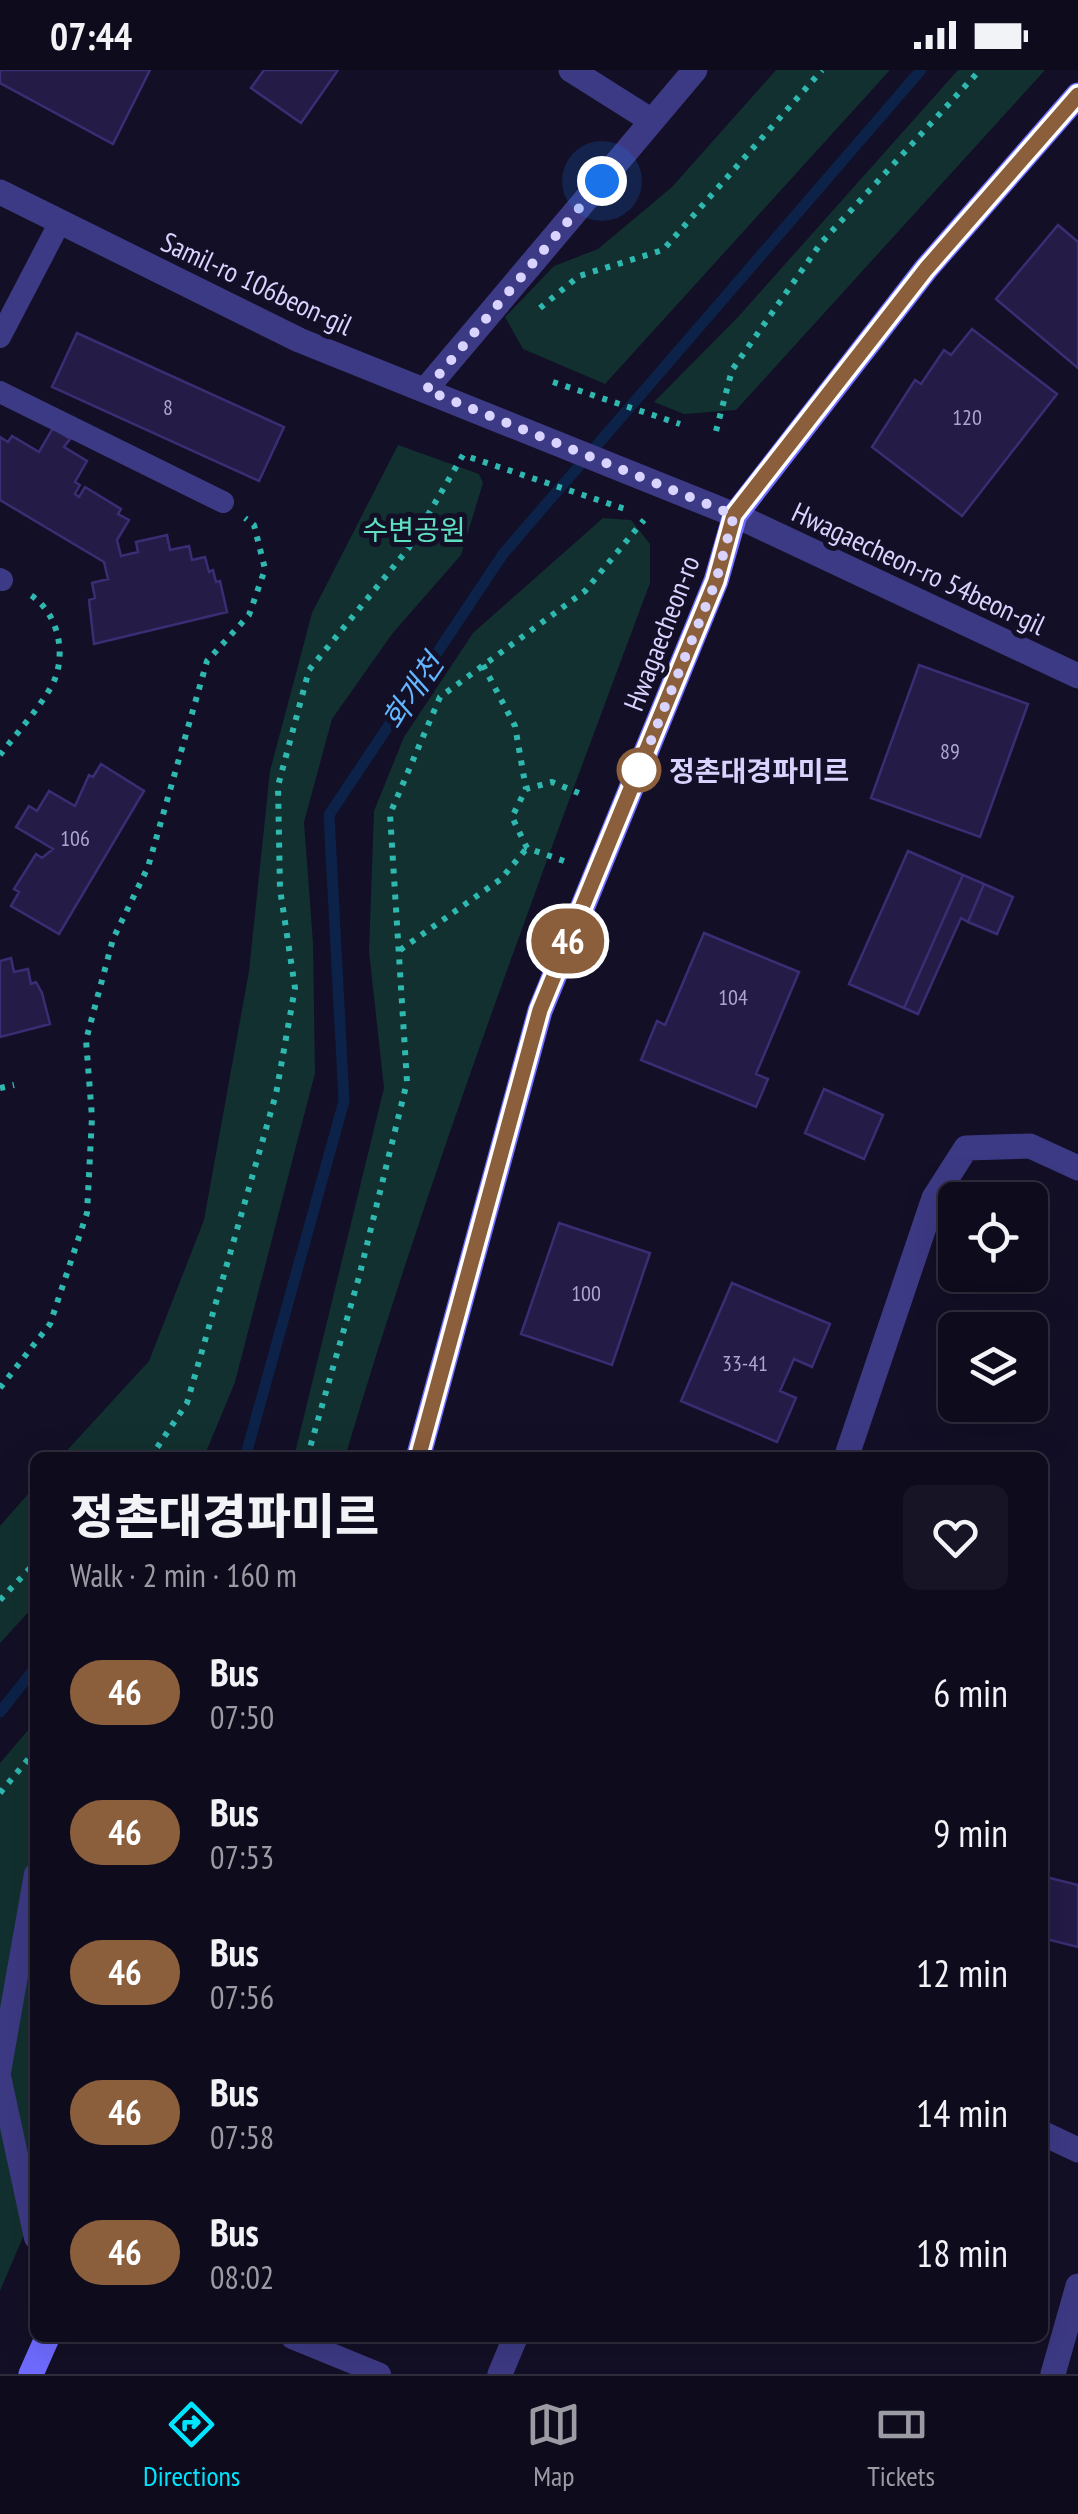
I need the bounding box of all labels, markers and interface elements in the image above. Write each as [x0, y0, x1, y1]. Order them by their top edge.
text: 07:44 [50, 11, 132, 60]
your location [577, 156, 627, 206]
street label: Samil-ro 106beon-gil [156, 223, 359, 344]
house number: 8 [163, 393, 173, 421]
house number: 120 [952, 403, 982, 431]
street label: Hwagaecheon-ro 54beon-gil [786, 493, 1052, 643]
park label: 수변공원 [362, 511, 466, 548]
street label: Hwagaecheon-ro [614, 550, 708, 716]
water label: 화개천 [373, 643, 453, 736]
house number: 89 [940, 737, 960, 765]
marker: 정촌대경파미르 [618, 749, 660, 791]
place label: 정촌대경파미르 [669, 752, 849, 789]
house number: 106 [60, 824, 90, 852]
line badge: 46 [523, 908, 613, 974]
text: 46 [551, 918, 585, 964]
house number: 104 [718, 983, 748, 1011]
map controls [938, 1182, 1048, 1422]
button: locate [938, 1182, 1048, 1292]
house number: 100 [571, 1279, 601, 1307]
button: layers [938, 1312, 1048, 1422]
house number: 33-41 [722, 1349, 768, 1377]
text: 정촌대경파미르 [70, 1485, 379, 1547]
button: heart [903, 1485, 1008, 1590]
text: Walk · 2 min · 160 m [70, 1554, 297, 1596]
text: Bus [210, 1647, 259, 1696]
text: 6 min [933, 1668, 1008, 1717]
text: 46 [108, 1669, 142, 1715]
text: 07:50 [210, 1696, 274, 1738]
text: Bus [210, 1787, 259, 1836]
text: 9 min [933, 1808, 1008, 1857]
text: 46 [108, 1809, 142, 1855]
text: 07:53 [210, 1836, 274, 1878]
text: Bus [210, 1927, 259, 1976]
text: 12 min [916, 1948, 1008, 1997]
text: 46 [108, 1949, 142, 1995]
text: 07:56 [210, 1976, 274, 2018]
text: Bus [210, 2067, 259, 2116]
text: 14 min [916, 2088, 1008, 2137]
text: 46 [108, 2089, 142, 2135]
text: 07:58 [210, 2116, 274, 2158]
text: Bus [210, 2207, 259, 2256]
text: 18 min [916, 2228, 1008, 2277]
text: 46 [108, 2229, 142, 2275]
text: 08:02 [210, 2256, 274, 2298]
tab: Directions [143, 2397, 240, 2494]
tab: Map [526, 2397, 581, 2494]
tab: Tickets [867, 2397, 935, 2494]

